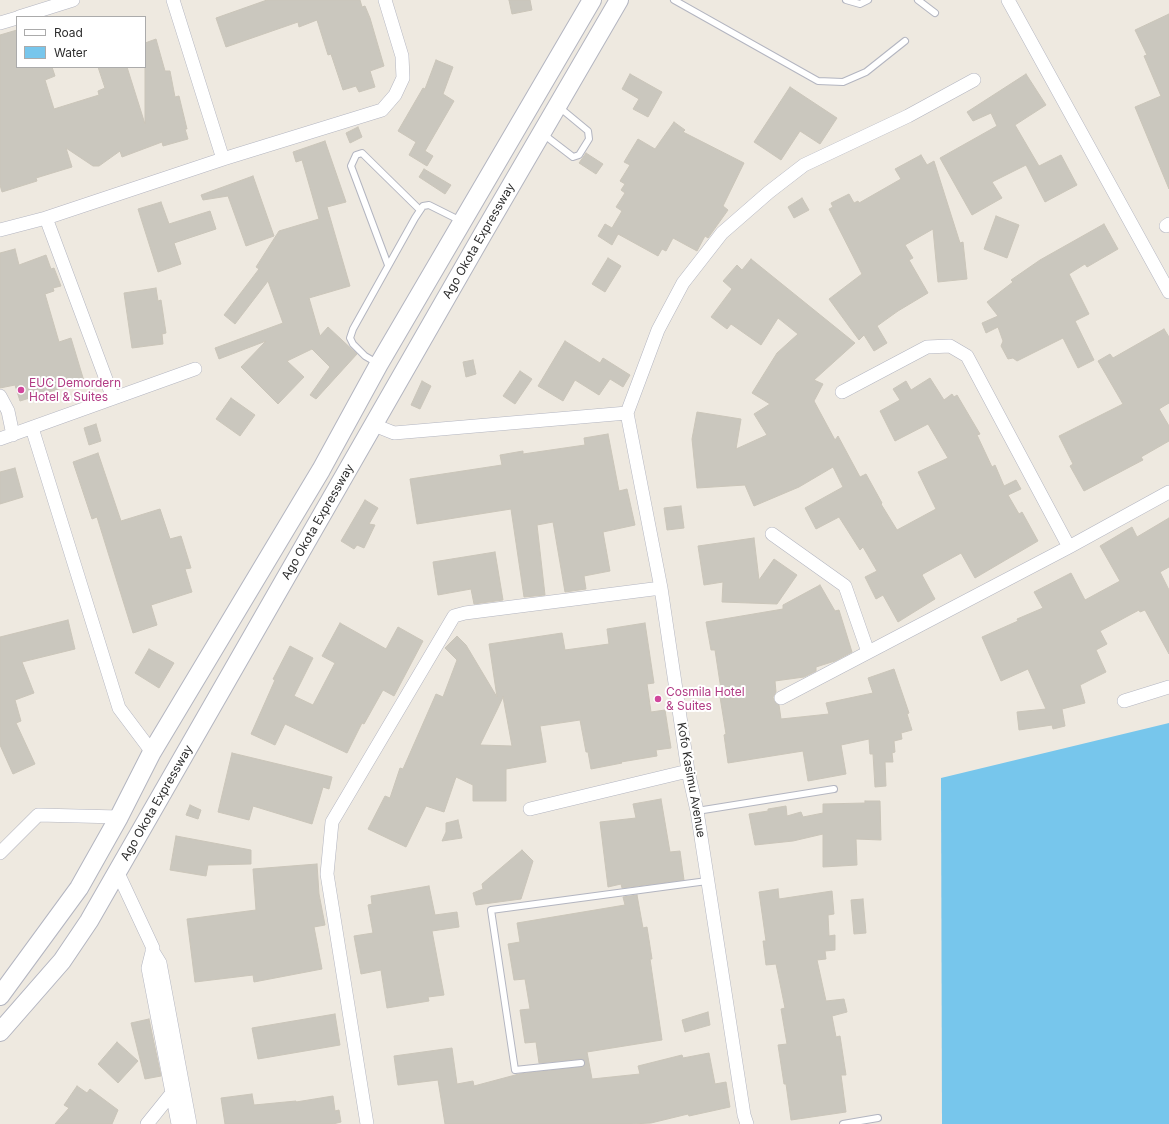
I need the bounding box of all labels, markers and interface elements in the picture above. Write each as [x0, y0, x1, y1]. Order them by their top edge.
legend [16, 16, 146, 68]
text: Road [54, 25, 83, 40]
text: Water [54, 45, 87, 60]
street label: Ago Okota Expressway [440, 181, 518, 301]
place label: EUC Demordern Hotel & Suites [29, 376, 121, 404]
marker: EUC Demordern Hotel & Suites [16, 385, 26, 395]
street label: Ago Okota Expressway [279, 462, 357, 582]
place label: Cosmila Hotel & Suites [666, 685, 745, 713]
marker: Cosmila Hotel & Suites [653, 694, 663, 704]
street label: Kofo Kasimu Avenue [674, 721, 708, 839]
street label: Ago Okota Expressway [118, 743, 196, 863]

